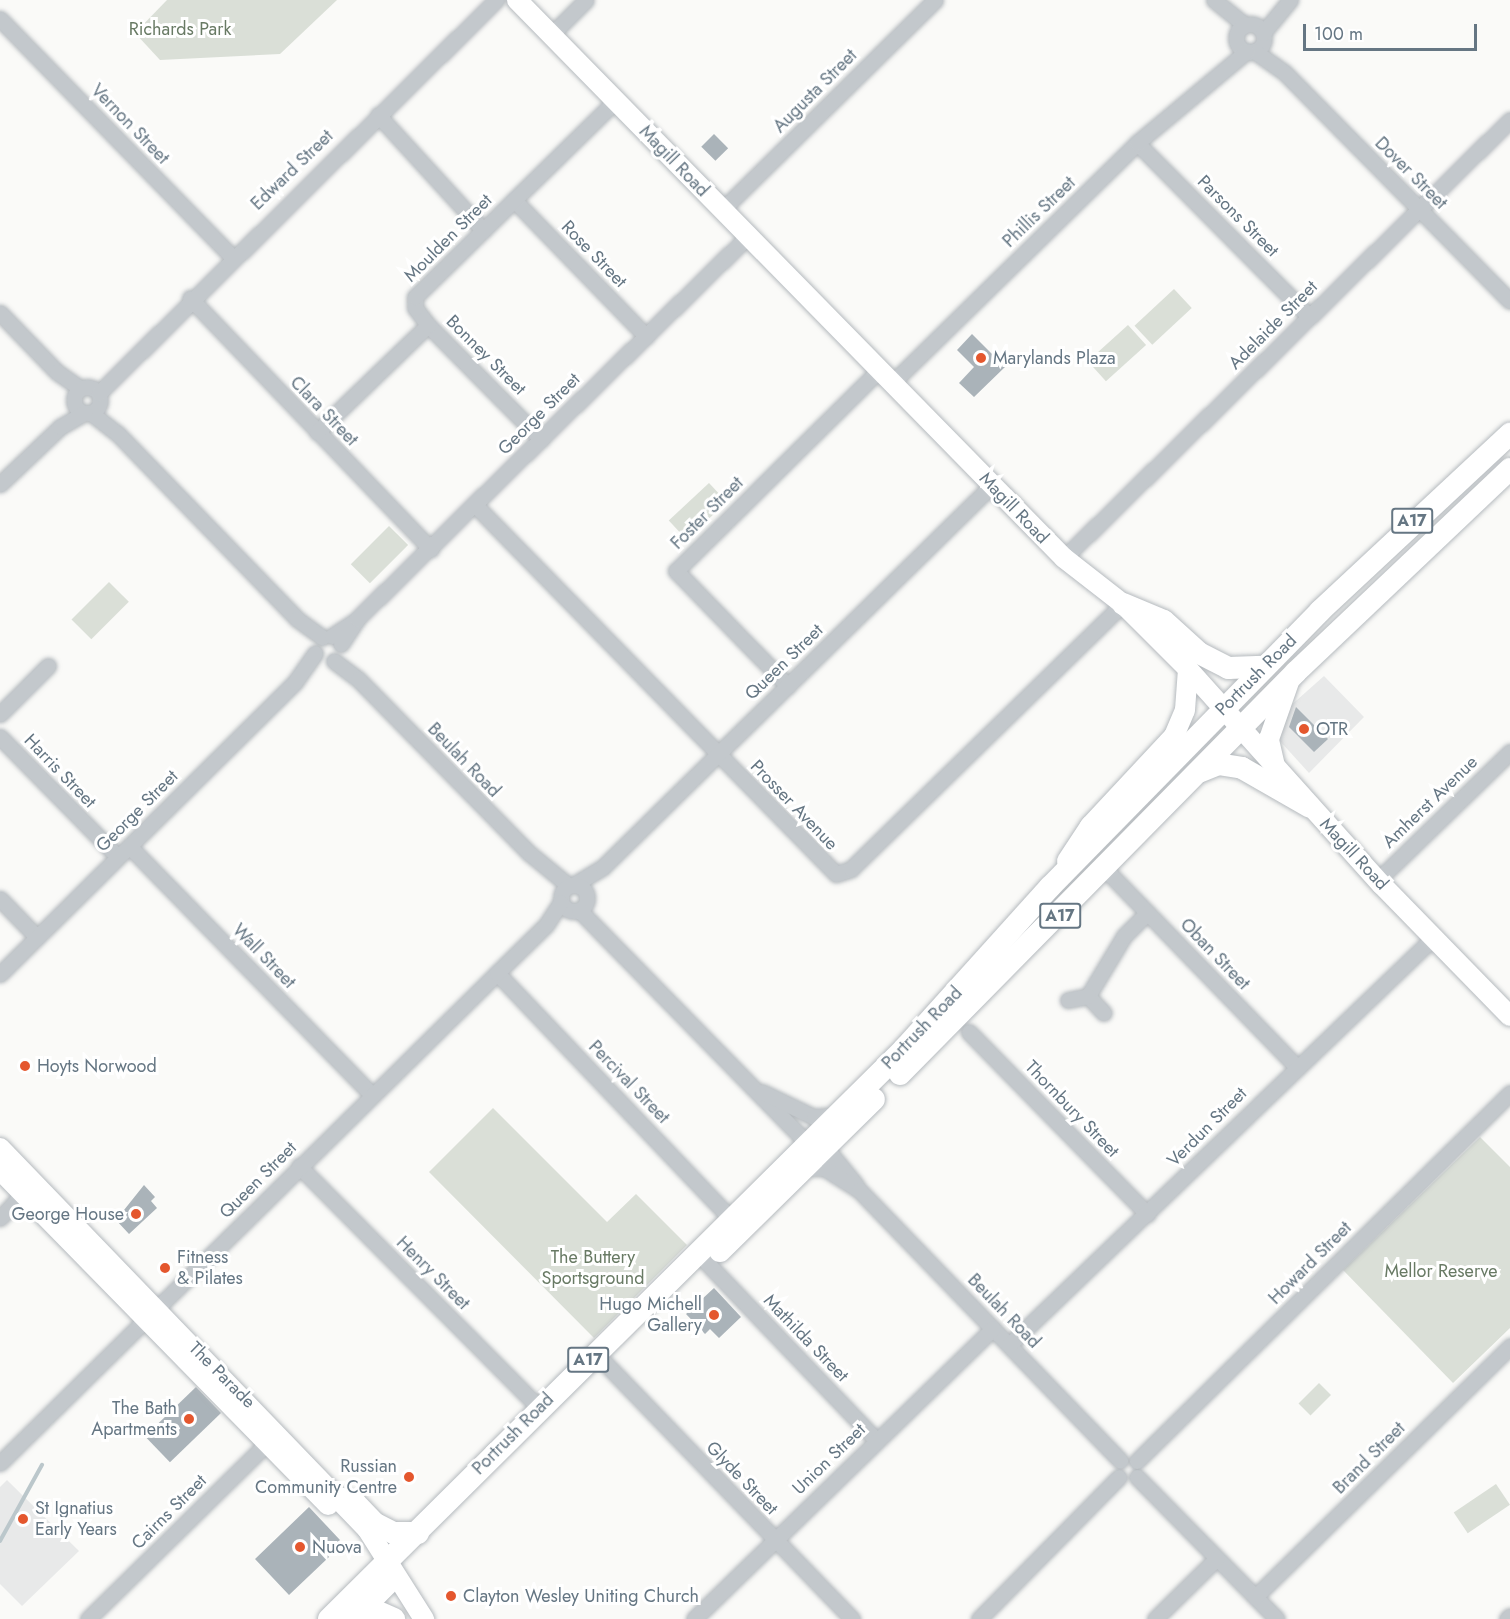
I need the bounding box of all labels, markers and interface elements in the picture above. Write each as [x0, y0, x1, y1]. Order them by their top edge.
scale bar [1306, 12, 1480, 50]
park label: Richards Park [129, 18, 231, 40]
text: 100 m [1314, 21, 1363, 47]
street label: Augusta Street [769, 45, 861, 137]
street label: Vernon Street [86, 79, 174, 169]
street label: Magill Road [635, 121, 713, 201]
street label: Edward Street [246, 125, 338, 215]
street label: Dover Street [1370, 132, 1452, 214]
street label: Parsons Street [1193, 171, 1283, 261]
street label: Phillis Street [998, 172, 1080, 252]
street label: Moulden Street [400, 190, 496, 286]
street label: Rose Street [557, 216, 631, 292]
street label: Adelaide Street [1224, 276, 1322, 374]
street label: Bonney Street [442, 311, 530, 399]
place label: Marylands Plaza [993, 347, 1116, 369]
marker: Marylands Plaza [974, 351, 988, 365]
street label: George Street [494, 369, 584, 459]
street label: Clara Street [286, 372, 362, 450]
street label: Magill Road [975, 468, 1053, 548]
street label: Foster Street [666, 472, 748, 554]
road number: A17 [1391, 508, 1433, 534]
street label: Queen Street [741, 619, 827, 705]
street label: Portrush Road [1211, 630, 1301, 720]
street label: Beulah Road [423, 718, 505, 802]
place label: OTR [1316, 718, 1348, 740]
marker: OTR [1297, 722, 1311, 736]
street label: Harris Street [20, 730, 100, 812]
street label: Amherst Avenue [1378, 751, 1482, 853]
street label: Prosser Avenue [746, 756, 842, 854]
street label: George Street [92, 766, 182, 856]
street label: Magill Road [1315, 813, 1393, 895]
road number: A17 [1039, 903, 1081, 929]
street label: Oban Street [1176, 914, 1254, 994]
street label: Wall Street [228, 919, 300, 993]
street label: Portrush Road [877, 982, 967, 1074]
street label: Percival Street [584, 1036, 674, 1128]
place label: Hoyts Norwood [37, 1055, 157, 1077]
street label: Thornbury Street [1020, 1056, 1124, 1162]
marker: Hoyts Norwood [18, 1059, 32, 1073]
street label: Verdun Street [1163, 1083, 1251, 1171]
street label: Queen Street [215, 1137, 301, 1223]
place label: George House [11, 1203, 124, 1225]
marker: George House [129, 1207, 143, 1221]
street label: Howard Street [1264, 1217, 1356, 1309]
street label: Henry Street [392, 1232, 474, 1314]
place label: Fitness & Pilates [177, 1247, 243, 1290]
park label: The Buttery Sportsground [542, 1247, 644, 1290]
park label: Mellor Reserve [1384, 1260, 1498, 1282]
marker: Fitness & Pilates [158, 1261, 172, 1275]
street label: Beulah Road [963, 1269, 1045, 1353]
street label: Mathilda Street [759, 1290, 853, 1386]
place label: Hugo Michell Gallery [599, 1294, 702, 1336]
marker: Hugo Michell Gallery [707, 1308, 721, 1322]
street label: The Parade [184, 1337, 260, 1413]
road number: A17 [567, 1347, 609, 1373]
street label: Portrush Road [468, 1389, 558, 1479]
place label: The Bath Apartments [91, 1398, 177, 1440]
marker: The Bath Apartments [182, 1412, 196, 1426]
street label: Brand Street [1329, 1418, 1409, 1498]
street label: Union Street [788, 1419, 870, 1499]
street label: Glyde Street [702, 1437, 782, 1519]
place label: Russian Community Centre [255, 1456, 397, 1498]
street label: Cairns Street [127, 1470, 211, 1554]
marker: Russian Community Centre [402, 1470, 416, 1484]
place label: St Ignatius Early Years [35, 1498, 117, 1540]
marker: St Ignatius Early Years [16, 1512, 30, 1526]
place label: Nuova [312, 1536, 362, 1558]
marker: Nuova [293, 1540, 307, 1554]
place label: Clayton Wesley Uniting Church [463, 1585, 699, 1607]
marker: Clayton Wesley Uniting Church [444, 1589, 458, 1603]

